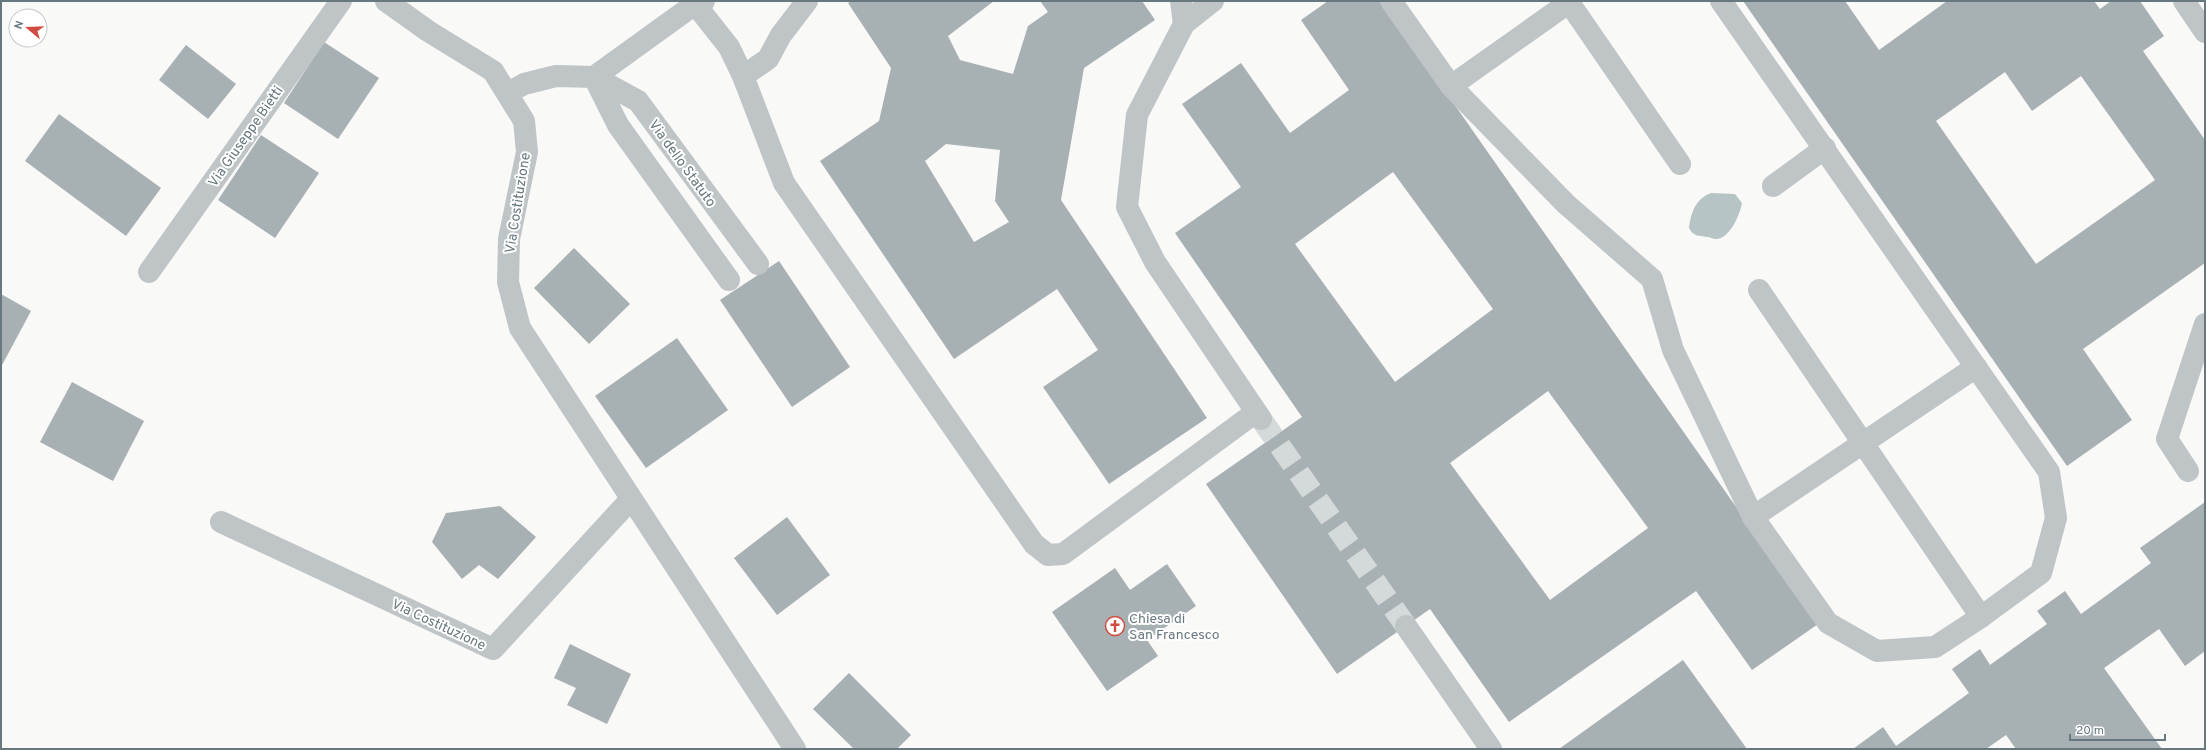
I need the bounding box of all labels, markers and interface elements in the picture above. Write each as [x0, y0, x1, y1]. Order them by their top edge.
north arrow [8, 8, 48, 48]
text: N [12, 19, 27, 31]
street label: Via Giuseppe Bietti [205, 83, 287, 191]
street label: Via dello Statuto [644, 117, 719, 211]
street label: Via Costituzione [502, 152, 535, 255]
street label: Via Costituzione [389, 596, 488, 655]
place label: Chiesa di San Francesco [1129, 611, 1220, 644]
church icon: Chiesa di San Francesco [1104, 615, 1126, 637]
scale bar [2070, 716, 2165, 742]
text: 20 m [2076, 723, 2104, 739]

